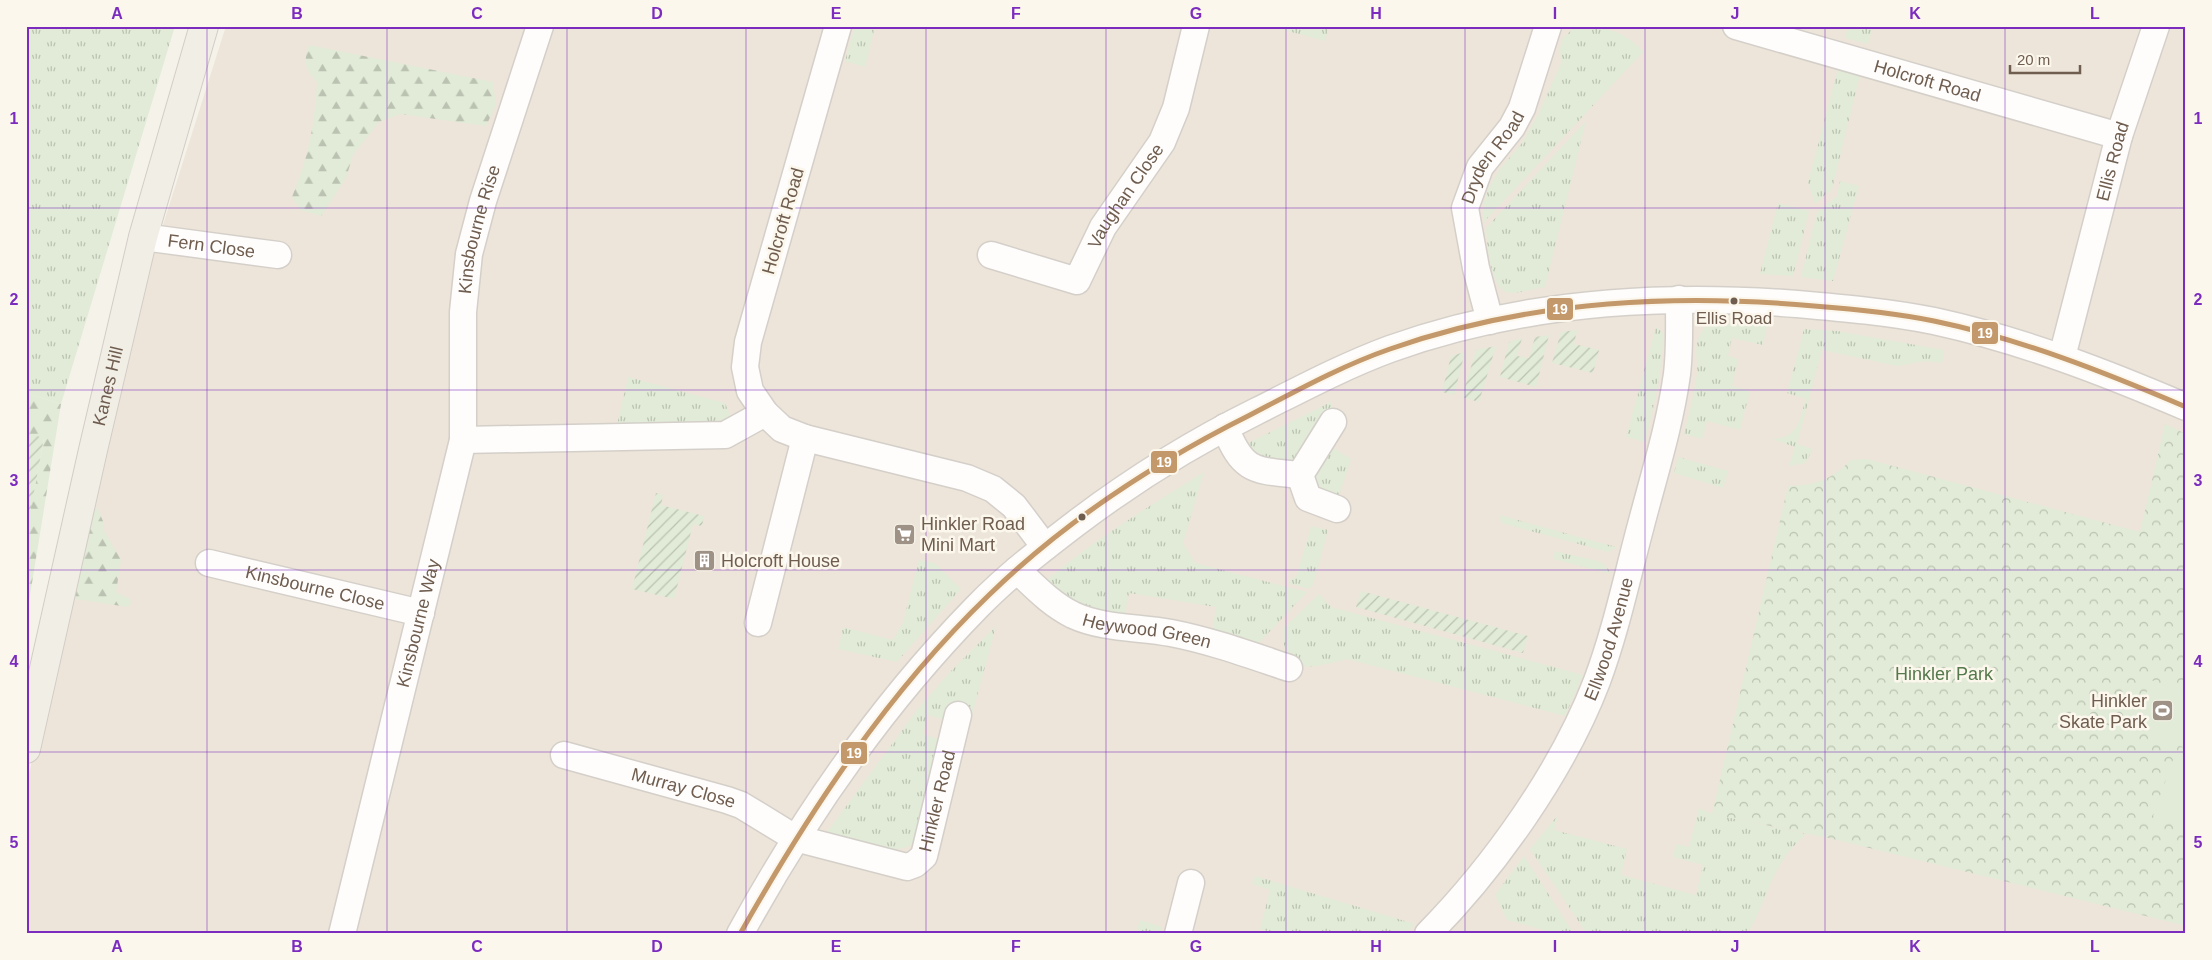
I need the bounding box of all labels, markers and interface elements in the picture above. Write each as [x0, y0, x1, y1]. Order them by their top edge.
text: A [111, 5, 123, 22]
text: B [291, 5, 303, 22]
text: C [471, 5, 483, 22]
text: D [651, 5, 663, 22]
text: E [831, 5, 842, 22]
text: F [1011, 5, 1021, 22]
text: G [1190, 5, 1202, 22]
text: H [1370, 5, 1382, 22]
text: I [1553, 5, 1557, 22]
text: J [1731, 5, 1739, 22]
text: K [1909, 5, 1921, 22]
text: L [2090, 5, 2100, 22]
scale bar [2010, 42, 2080, 74]
text: 20 m [2017, 51, 2050, 68]
street label: Holcroft Road [1872, 56, 1983, 106]
street label: Dryden Road [1457, 108, 1528, 207]
text: 1 [10, 110, 19, 127]
text: 1 [2194, 110, 2203, 127]
street label: Ellis Road [2093, 119, 2133, 203]
street label: Vaughan Close [1084, 140, 1168, 252]
street label: Kinsbourne Rise [455, 162, 504, 295]
street label: Holcroft Road [758, 165, 808, 277]
street label: Fern Close [166, 230, 256, 262]
text: 2 [10, 291, 19, 308]
text: 2 [2194, 291, 2203, 308]
marker: Ellis Road [1729, 296, 1739, 306]
line badge: 19 [1546, 297, 1574, 321]
text: 19 [1552, 301, 1568, 317]
place label: Ellis Road [1696, 309, 1772, 328]
line badge: 19 [1971, 321, 1999, 345]
text: 19 [1977, 325, 1993, 341]
street label: Kanes Hill [89, 344, 127, 428]
line badge: 19 [1150, 450, 1178, 474]
text: 19 [1156, 454, 1172, 470]
text: 3 [10, 472, 19, 489]
text: 3 [2194, 472, 2203, 489]
unlabelled marker [1077, 512, 1087, 522]
place label: Hinkler Road Mini Mart [921, 514, 1025, 555]
supermarket icon: Hinkler Road Mini Mart [893, 522, 917, 546]
building icon: Holcroft House [693, 549, 717, 573]
place label: Holcroft House [721, 551, 840, 571]
street label: Kinsbourne Way [393, 557, 443, 689]
street label: Kinsbourne Close [244, 562, 387, 614]
street label: Ellwood Avenue [1580, 575, 1637, 703]
street label: Heywood Green [1080, 610, 1213, 652]
text: 4 [10, 653, 19, 670]
text: 4 [2194, 653, 2203, 670]
park label: Hinkler Park [1895, 664, 1994, 684]
place label: Hinkler Skate Park [2059, 691, 2148, 732]
sports icon: Hinkler Skate Park [2151, 699, 2175, 723]
line badge: 19 [840, 741, 868, 765]
text: 19 [846, 745, 862, 761]
street label: Hinkler Road [915, 748, 959, 854]
street label: Murray Close [629, 764, 738, 812]
text: 5 [10, 834, 19, 851]
text: 5 [2194, 834, 2203, 851]
text: A [111, 938, 123, 955]
text: B [291, 938, 303, 955]
text: C [471, 938, 483, 955]
text: D [651, 938, 663, 955]
text: E [831, 938, 842, 955]
text: F [1011, 938, 1021, 955]
text: G [1190, 938, 1202, 955]
text: H [1370, 938, 1382, 955]
text: I [1553, 938, 1557, 955]
text: J [1731, 938, 1739, 955]
text: K [1909, 938, 1921, 955]
text: L [2090, 938, 2100, 955]

